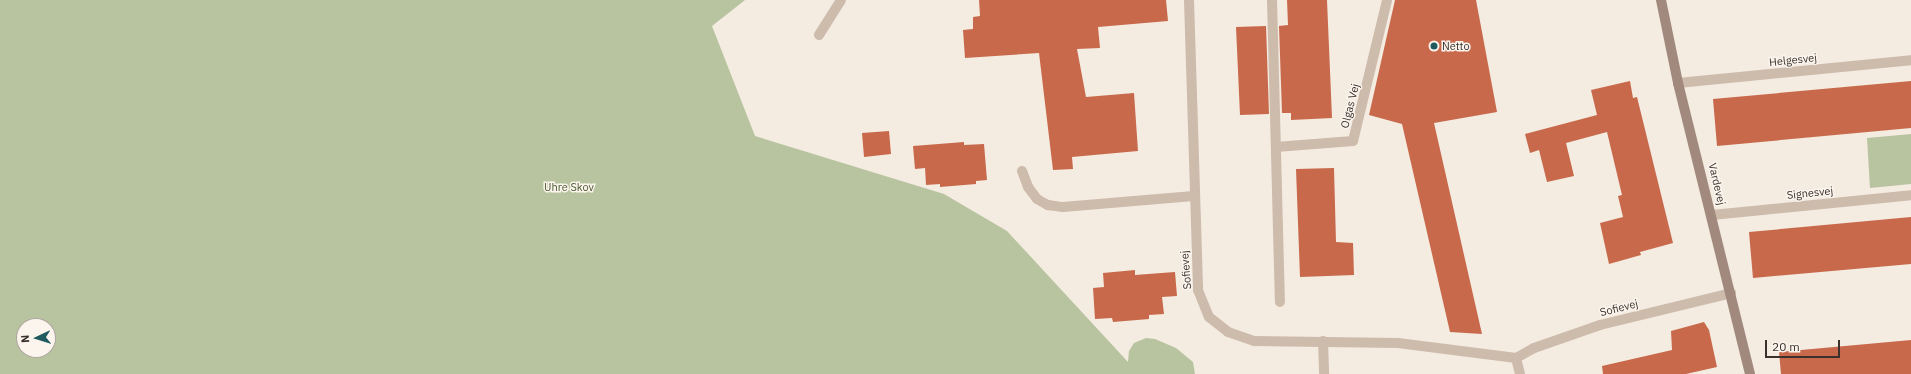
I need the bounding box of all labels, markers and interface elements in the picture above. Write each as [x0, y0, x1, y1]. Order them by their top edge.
place label: Netto [1442, 39, 1470, 53]
marker: Netto [1429, 41, 1439, 51]
street label: Helgesvej [1768, 51, 1818, 69]
street label: Olgas Vej [1338, 82, 1362, 130]
street label: Vardevej [1706, 162, 1728, 206]
park label: Uhre Skov [544, 180, 594, 194]
street label: Signesvej [1786, 184, 1834, 202]
street label: Sofievej [1178, 250, 1194, 290]
street label: Sofievej [1599, 297, 1639, 319]
north arrow [16, 318, 56, 358]
scale bar [1767, 332, 1842, 358]
text: N [18, 334, 32, 343]
text: 20 m [1772, 339, 1800, 354]

